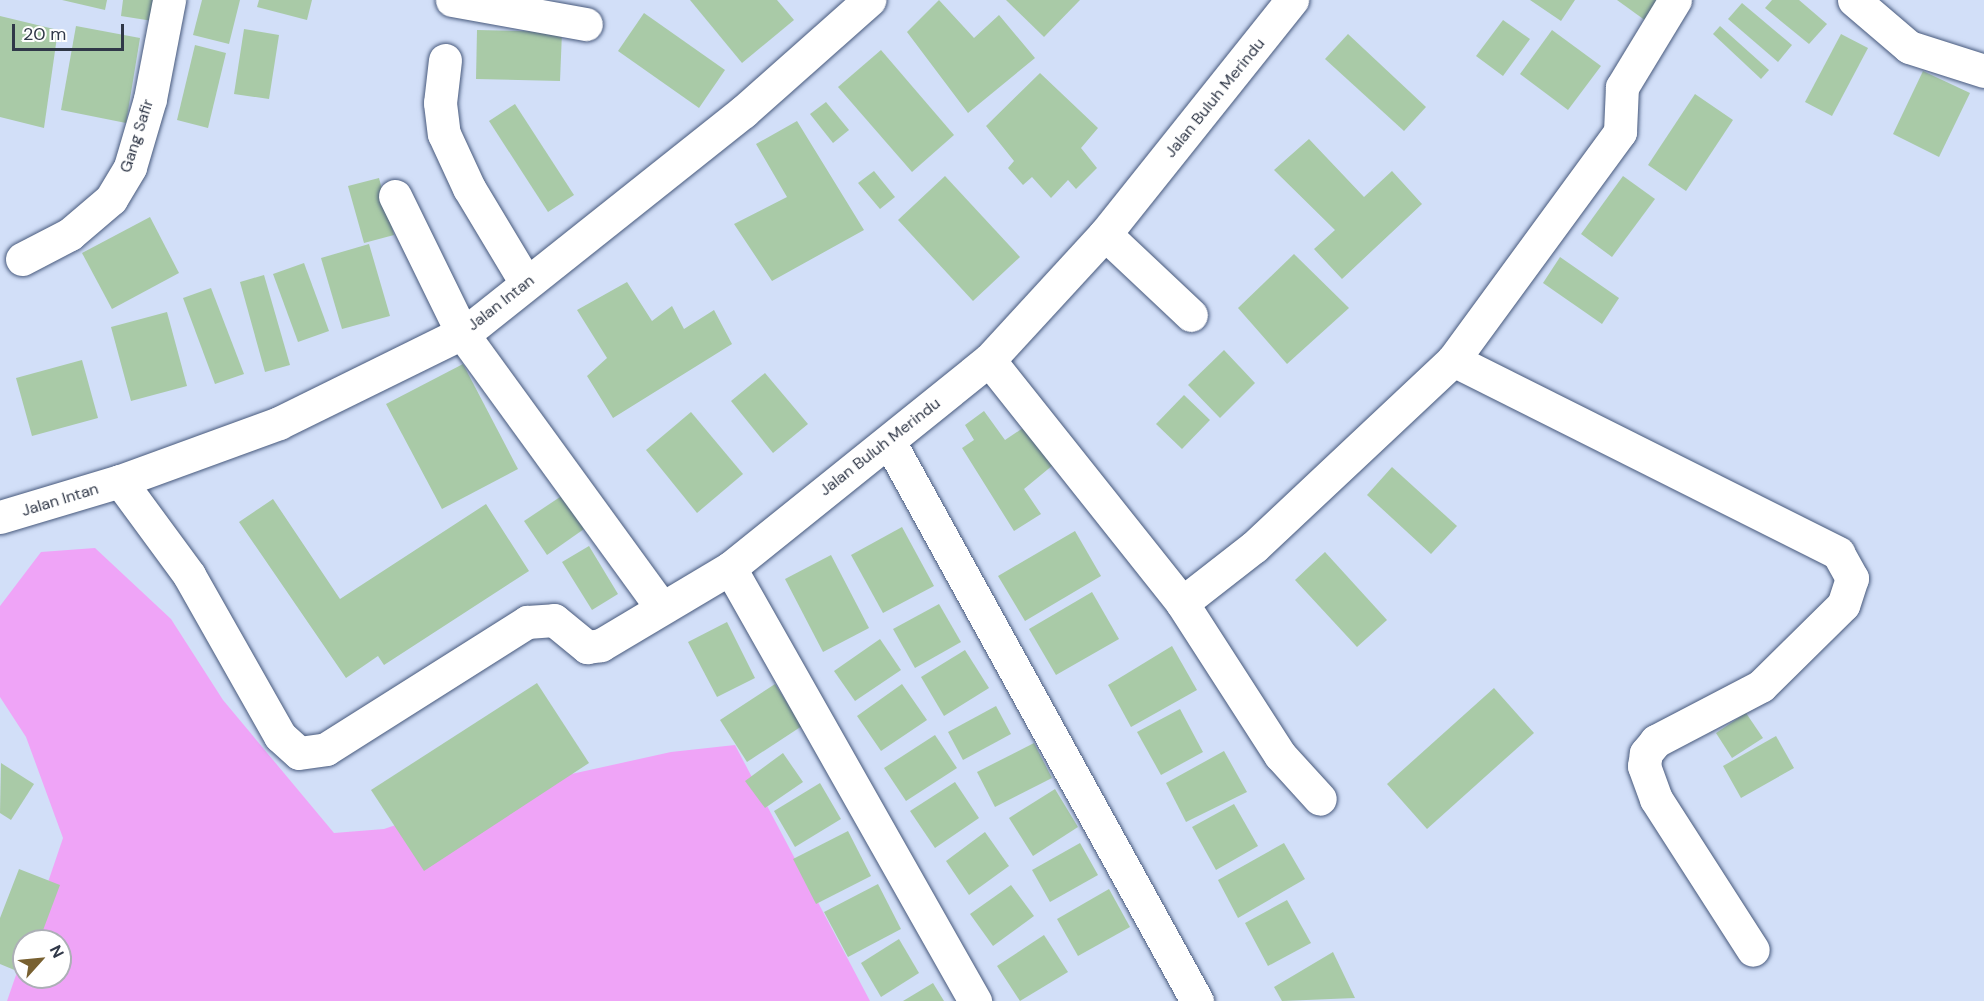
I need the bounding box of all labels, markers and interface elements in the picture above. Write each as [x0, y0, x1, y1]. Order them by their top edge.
scale bar [15, 12, 128, 50]
text: 20 m [23, 22, 66, 46]
street label: Jalan Buluh Merindu [1161, 34, 1269, 162]
street label: Gang Safir [116, 97, 158, 175]
street label: Jalan Intan [464, 271, 538, 335]
street label: Jalan Buluh Merindu [816, 394, 944, 500]
street label: Jalan Intan [19, 479, 101, 521]
north arrow [12, 929, 72, 989]
text: N [45, 942, 69, 961]

